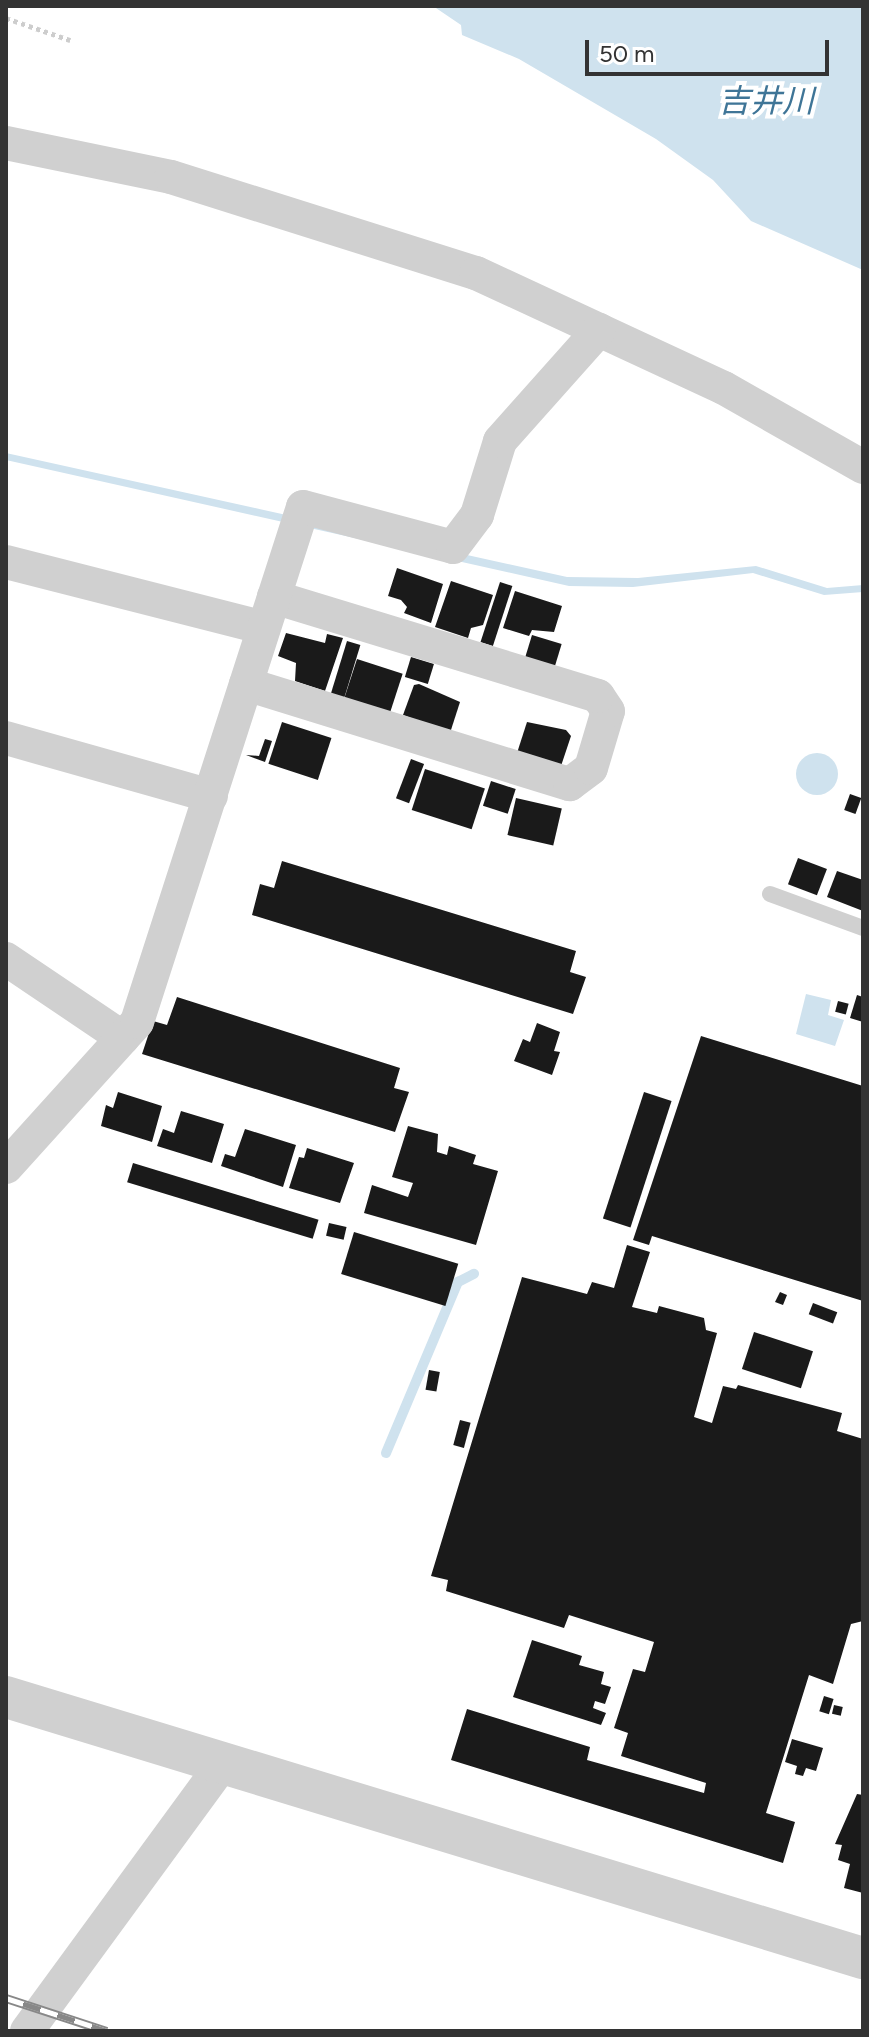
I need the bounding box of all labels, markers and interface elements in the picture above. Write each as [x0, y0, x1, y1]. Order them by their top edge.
scale bar [589, 24, 833, 74]
text: 50 m [599, 39, 655, 68]
water label: 吉井川 [718, 82, 814, 120]

